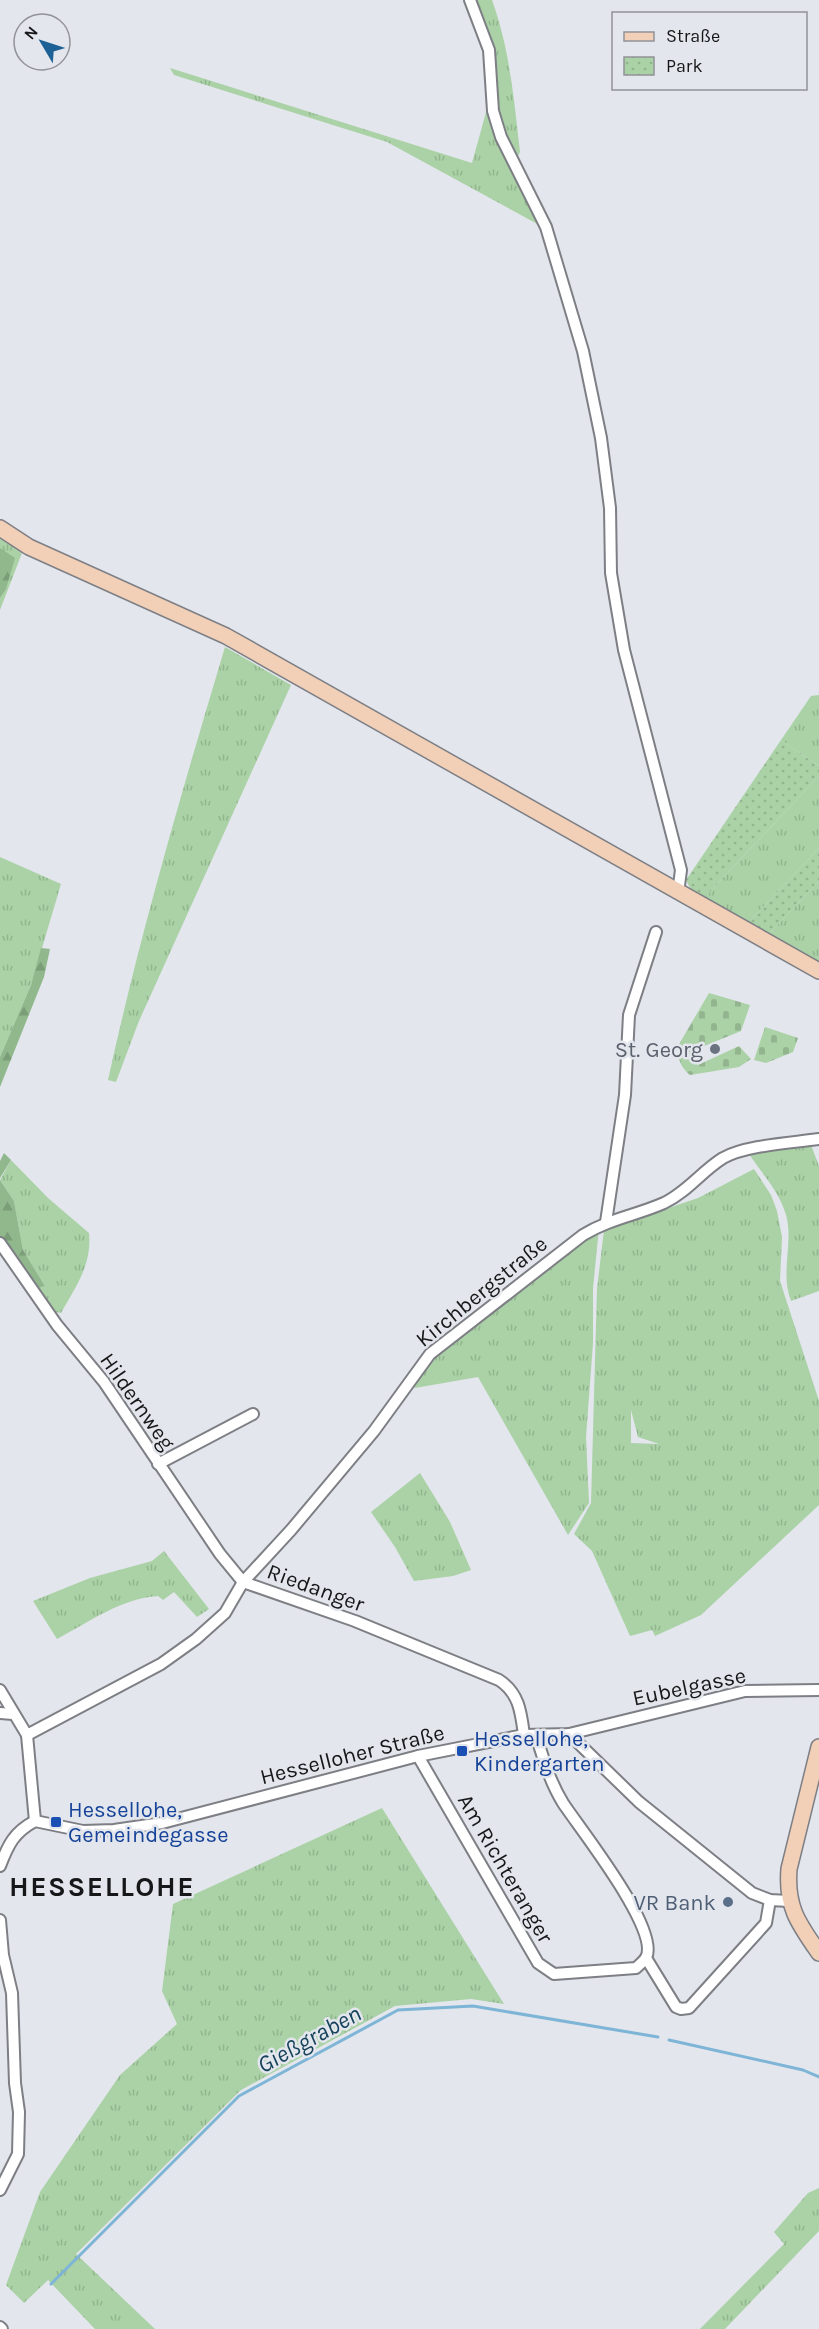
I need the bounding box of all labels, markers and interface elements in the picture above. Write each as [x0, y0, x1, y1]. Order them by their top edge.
north arrow [12, 12, 72, 72]
legend [612, 12, 807, 90]
text: N [20, 22, 42, 43]
text: Straße [666, 25, 720, 47]
text: Park [666, 55, 703, 77]
place label: St. Georg [615, 1037, 704, 1063]
marker: St. Georg [708, 1042, 722, 1056]
street label: Kirchbergstraße [411, 1231, 553, 1353]
street label: Hildernweg [94, 1348, 180, 1456]
street label: Riedanger [264, 1558, 368, 1618]
street label: Eubelgasse [630, 1662, 748, 1712]
street label: Hesselloher Straße [257, 1720, 447, 1790]
place label: Hessellohe, Kindergarten [474, 1726, 604, 1777]
marker: Hessellohe, Kindergarten [455, 1744, 469, 1758]
street label: Am Richteranger [452, 1789, 558, 1948]
place label: Hessellohe, Gemeindegasse [68, 1797, 228, 1848]
marker: Hessellohe, Gemeindegasse [49, 1815, 63, 1829]
district label: HESSELLOHE [9, 1870, 195, 1903]
place label: VR Bank [633, 1890, 716, 1916]
marker: VR Bank [721, 1895, 735, 1909]
water label: Gießgraben [252, 1999, 366, 2079]

